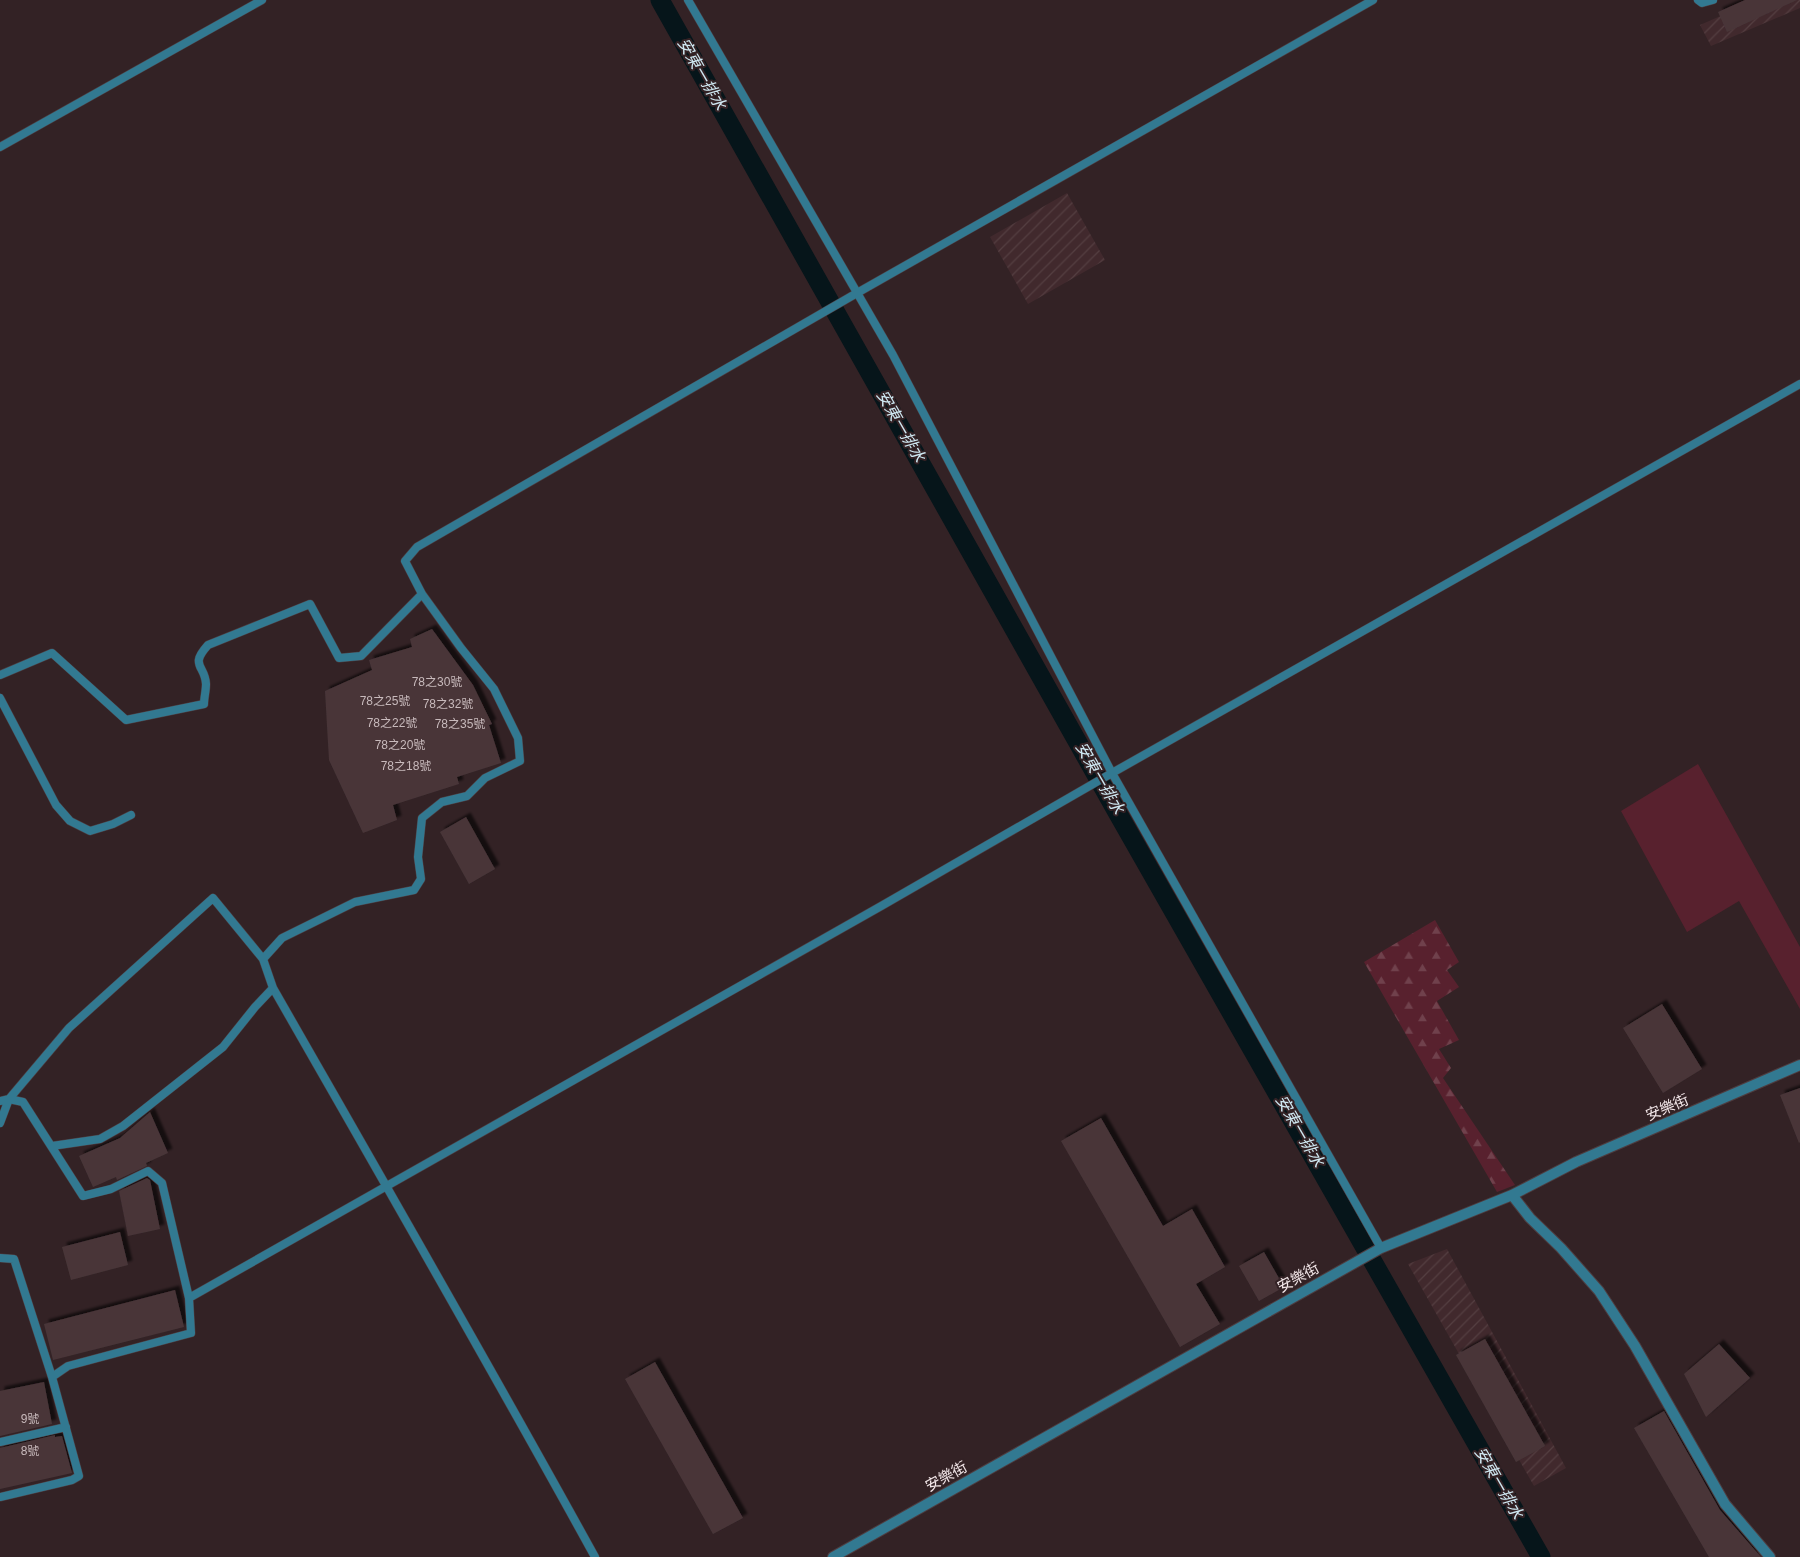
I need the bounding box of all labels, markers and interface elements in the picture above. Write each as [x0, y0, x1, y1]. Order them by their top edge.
water label: 安東一排水 [675, 35, 730, 114]
water label: 安東一排水 [874, 387, 929, 466]
house number: 78之30號 [412, 675, 462, 689]
house number: 78之25號 [360, 694, 410, 708]
house number: 78之32號 [423, 697, 473, 711]
house number: 78之22號 [367, 716, 417, 730]
house number: 78之35號 [435, 717, 485, 731]
house number: 78之20號 [375, 738, 425, 752]
water label: 安東一排水 [1073, 739, 1128, 818]
house number: 78之18號 [381, 759, 431, 773]
street label: 安樂街 [1643, 1090, 1691, 1124]
water label: 安東一排水 [1273, 1092, 1328, 1171]
street label: 安樂街 [1274, 1259, 1322, 1295]
house number: 9號 [21, 1412, 39, 1426]
house number: 8號 [21, 1444, 39, 1458]
water label: 安東一排水 [1472, 1444, 1527, 1523]
street label: 安樂街 [922, 1458, 970, 1494]

